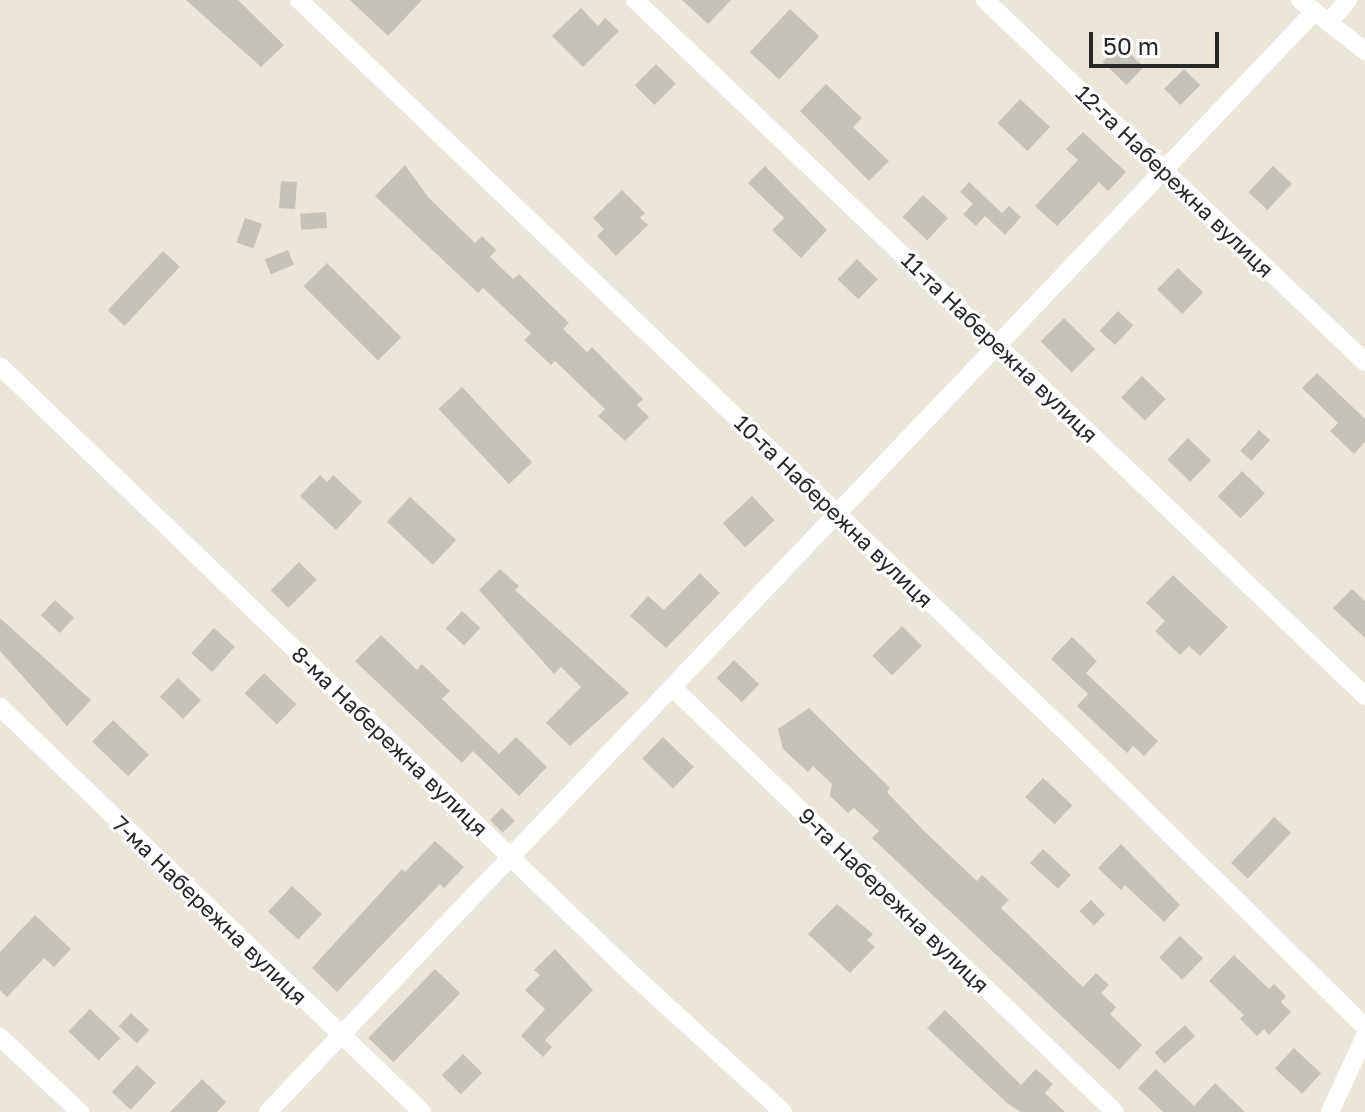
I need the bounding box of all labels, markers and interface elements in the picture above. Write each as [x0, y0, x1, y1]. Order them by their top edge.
scale bar [1093, 16, 1223, 66]
text: 50 m [1103, 31, 1159, 60]
street label: 12-та Набережна вулиця [1071, 80, 1279, 282]
street label: 11-та Набережна вулиця [896, 246, 1104, 448]
street label: 10-та Набережна вулиця [729, 409, 939, 613]
street label: 8-ма Набережна вулиця [287, 641, 493, 841]
street label: 9-та Набережна вулиця [793, 802, 995, 998]
street label: 7-ма Набережна вулиця [107, 810, 313, 1010]

